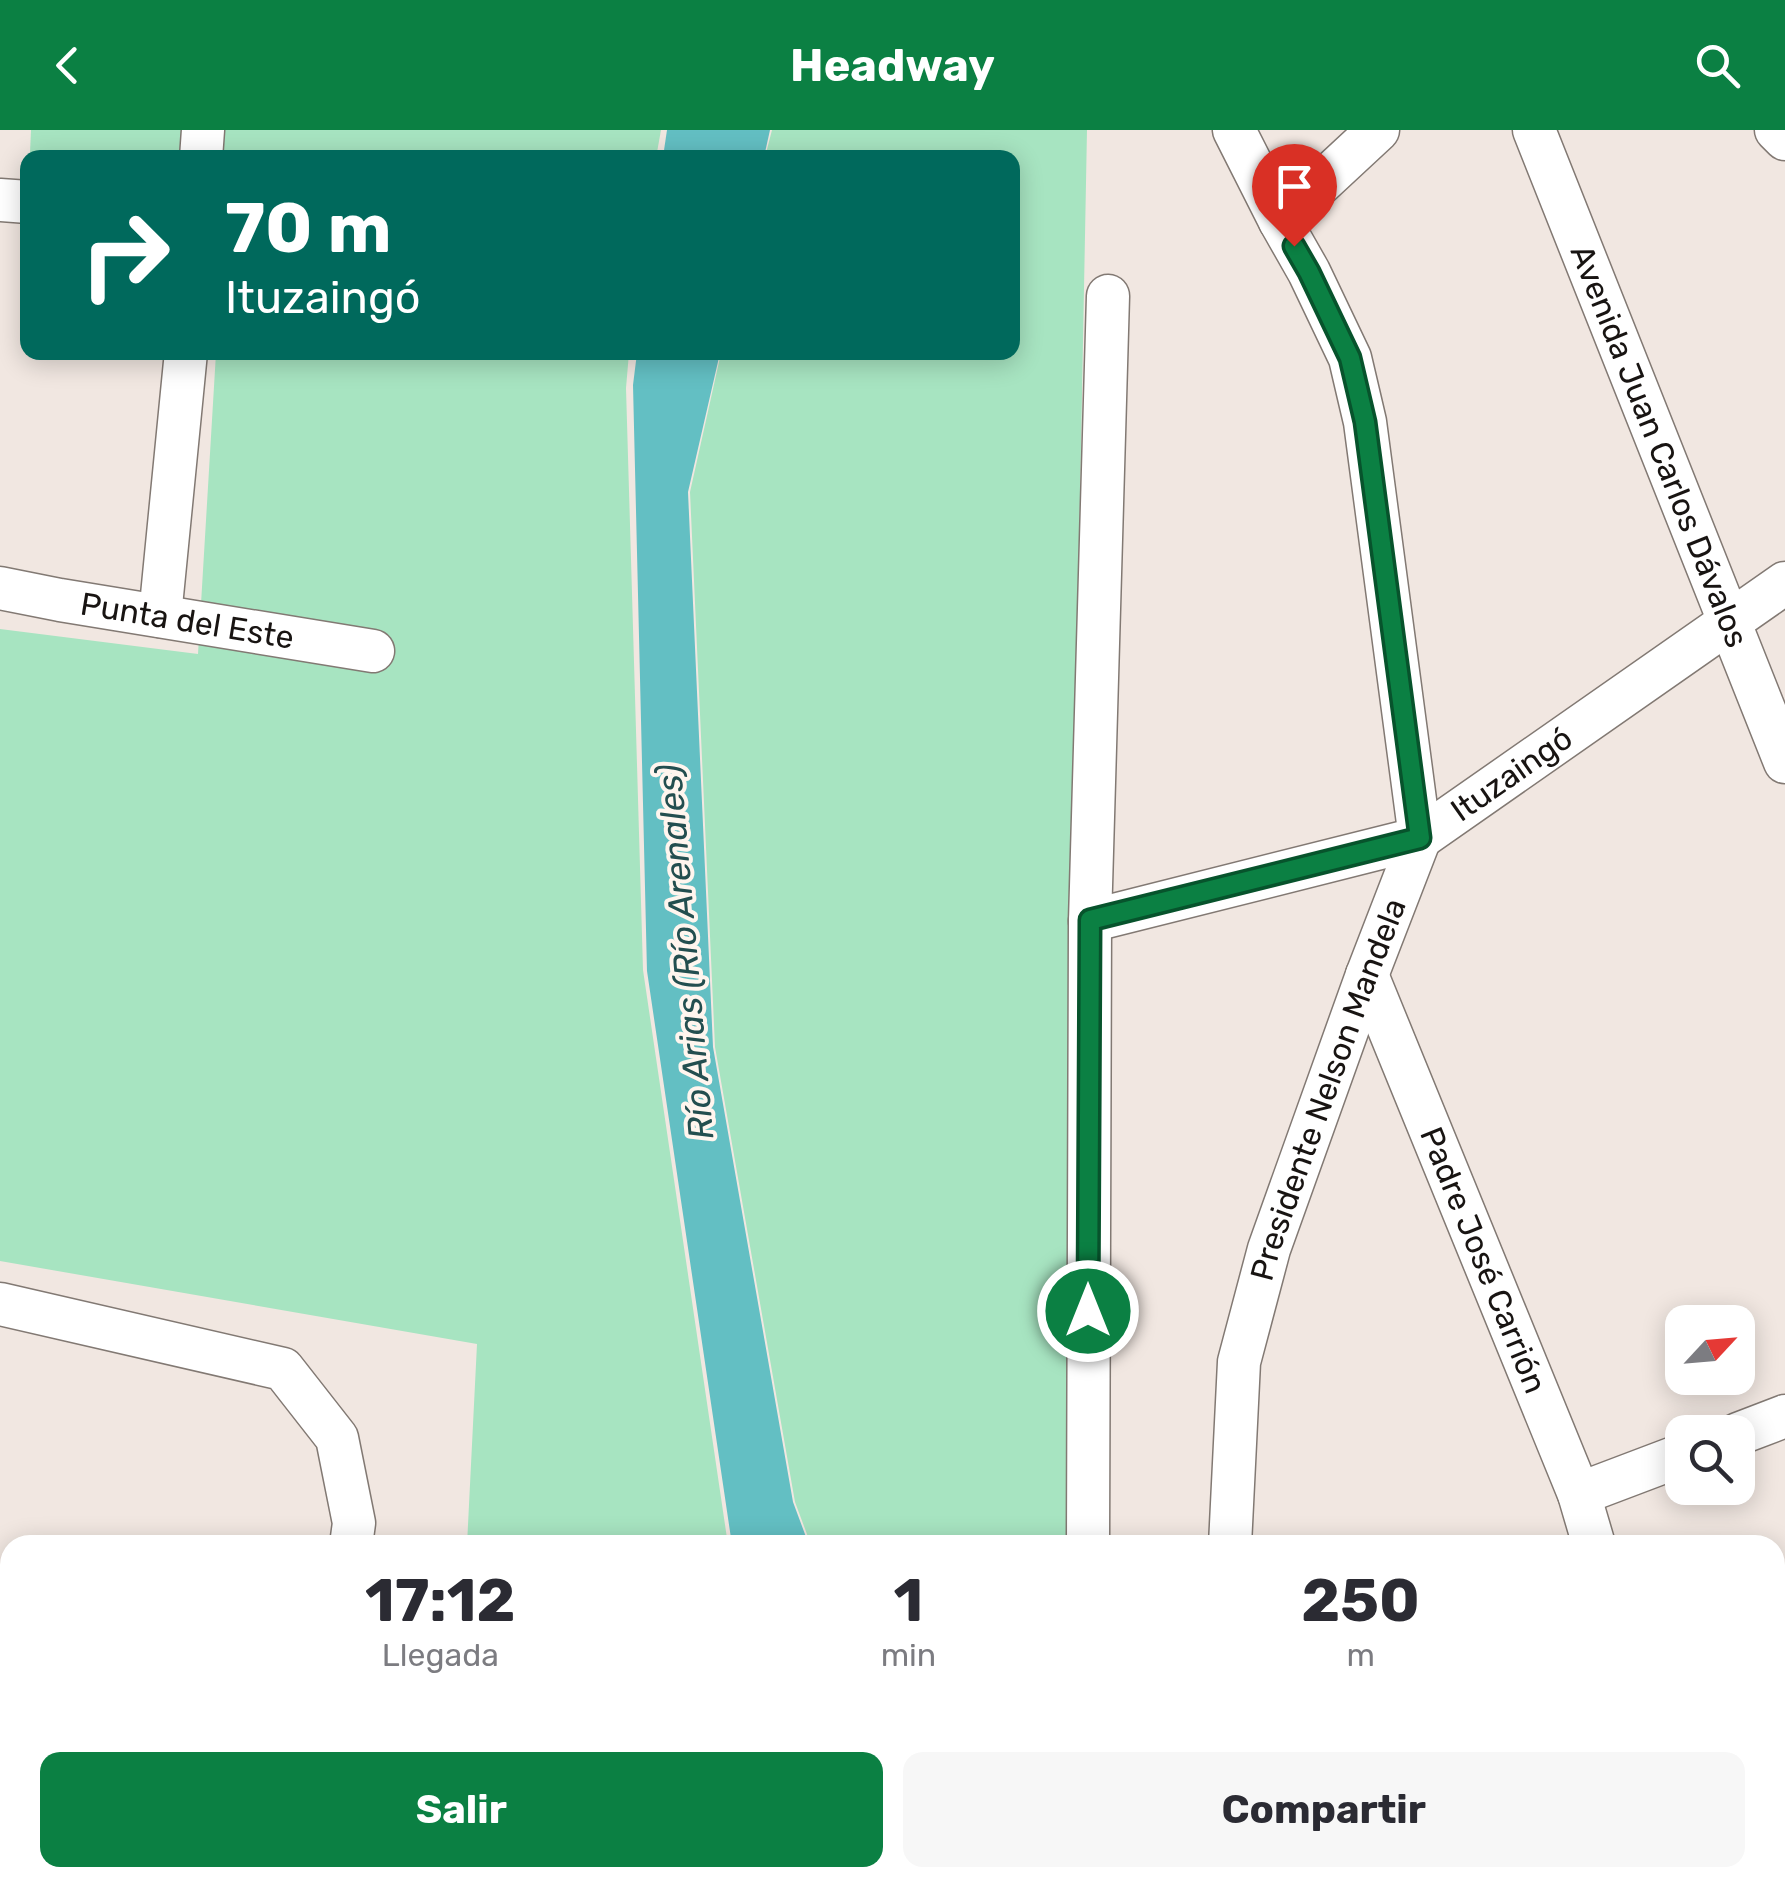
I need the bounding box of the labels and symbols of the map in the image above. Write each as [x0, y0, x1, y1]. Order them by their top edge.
pin [1252, 144, 1337, 247]
street label: Avenida Juan Carlos Dávalos [1563, 239, 1756, 653]
street label: Punta del Este [78, 585, 297, 657]
street label: Ituzaingó [1444, 719, 1579, 829]
water label: Río Arias (Río Arenales) [648, 762, 722, 1142]
street label: Presidente Nelson Mandela [1242, 893, 1414, 1285]
street label: Padre José Carrión [1412, 1121, 1555, 1399]
position arrow [1036, 1259, 1140, 1363]
north arrow [1665, 1305, 1755, 1395]

